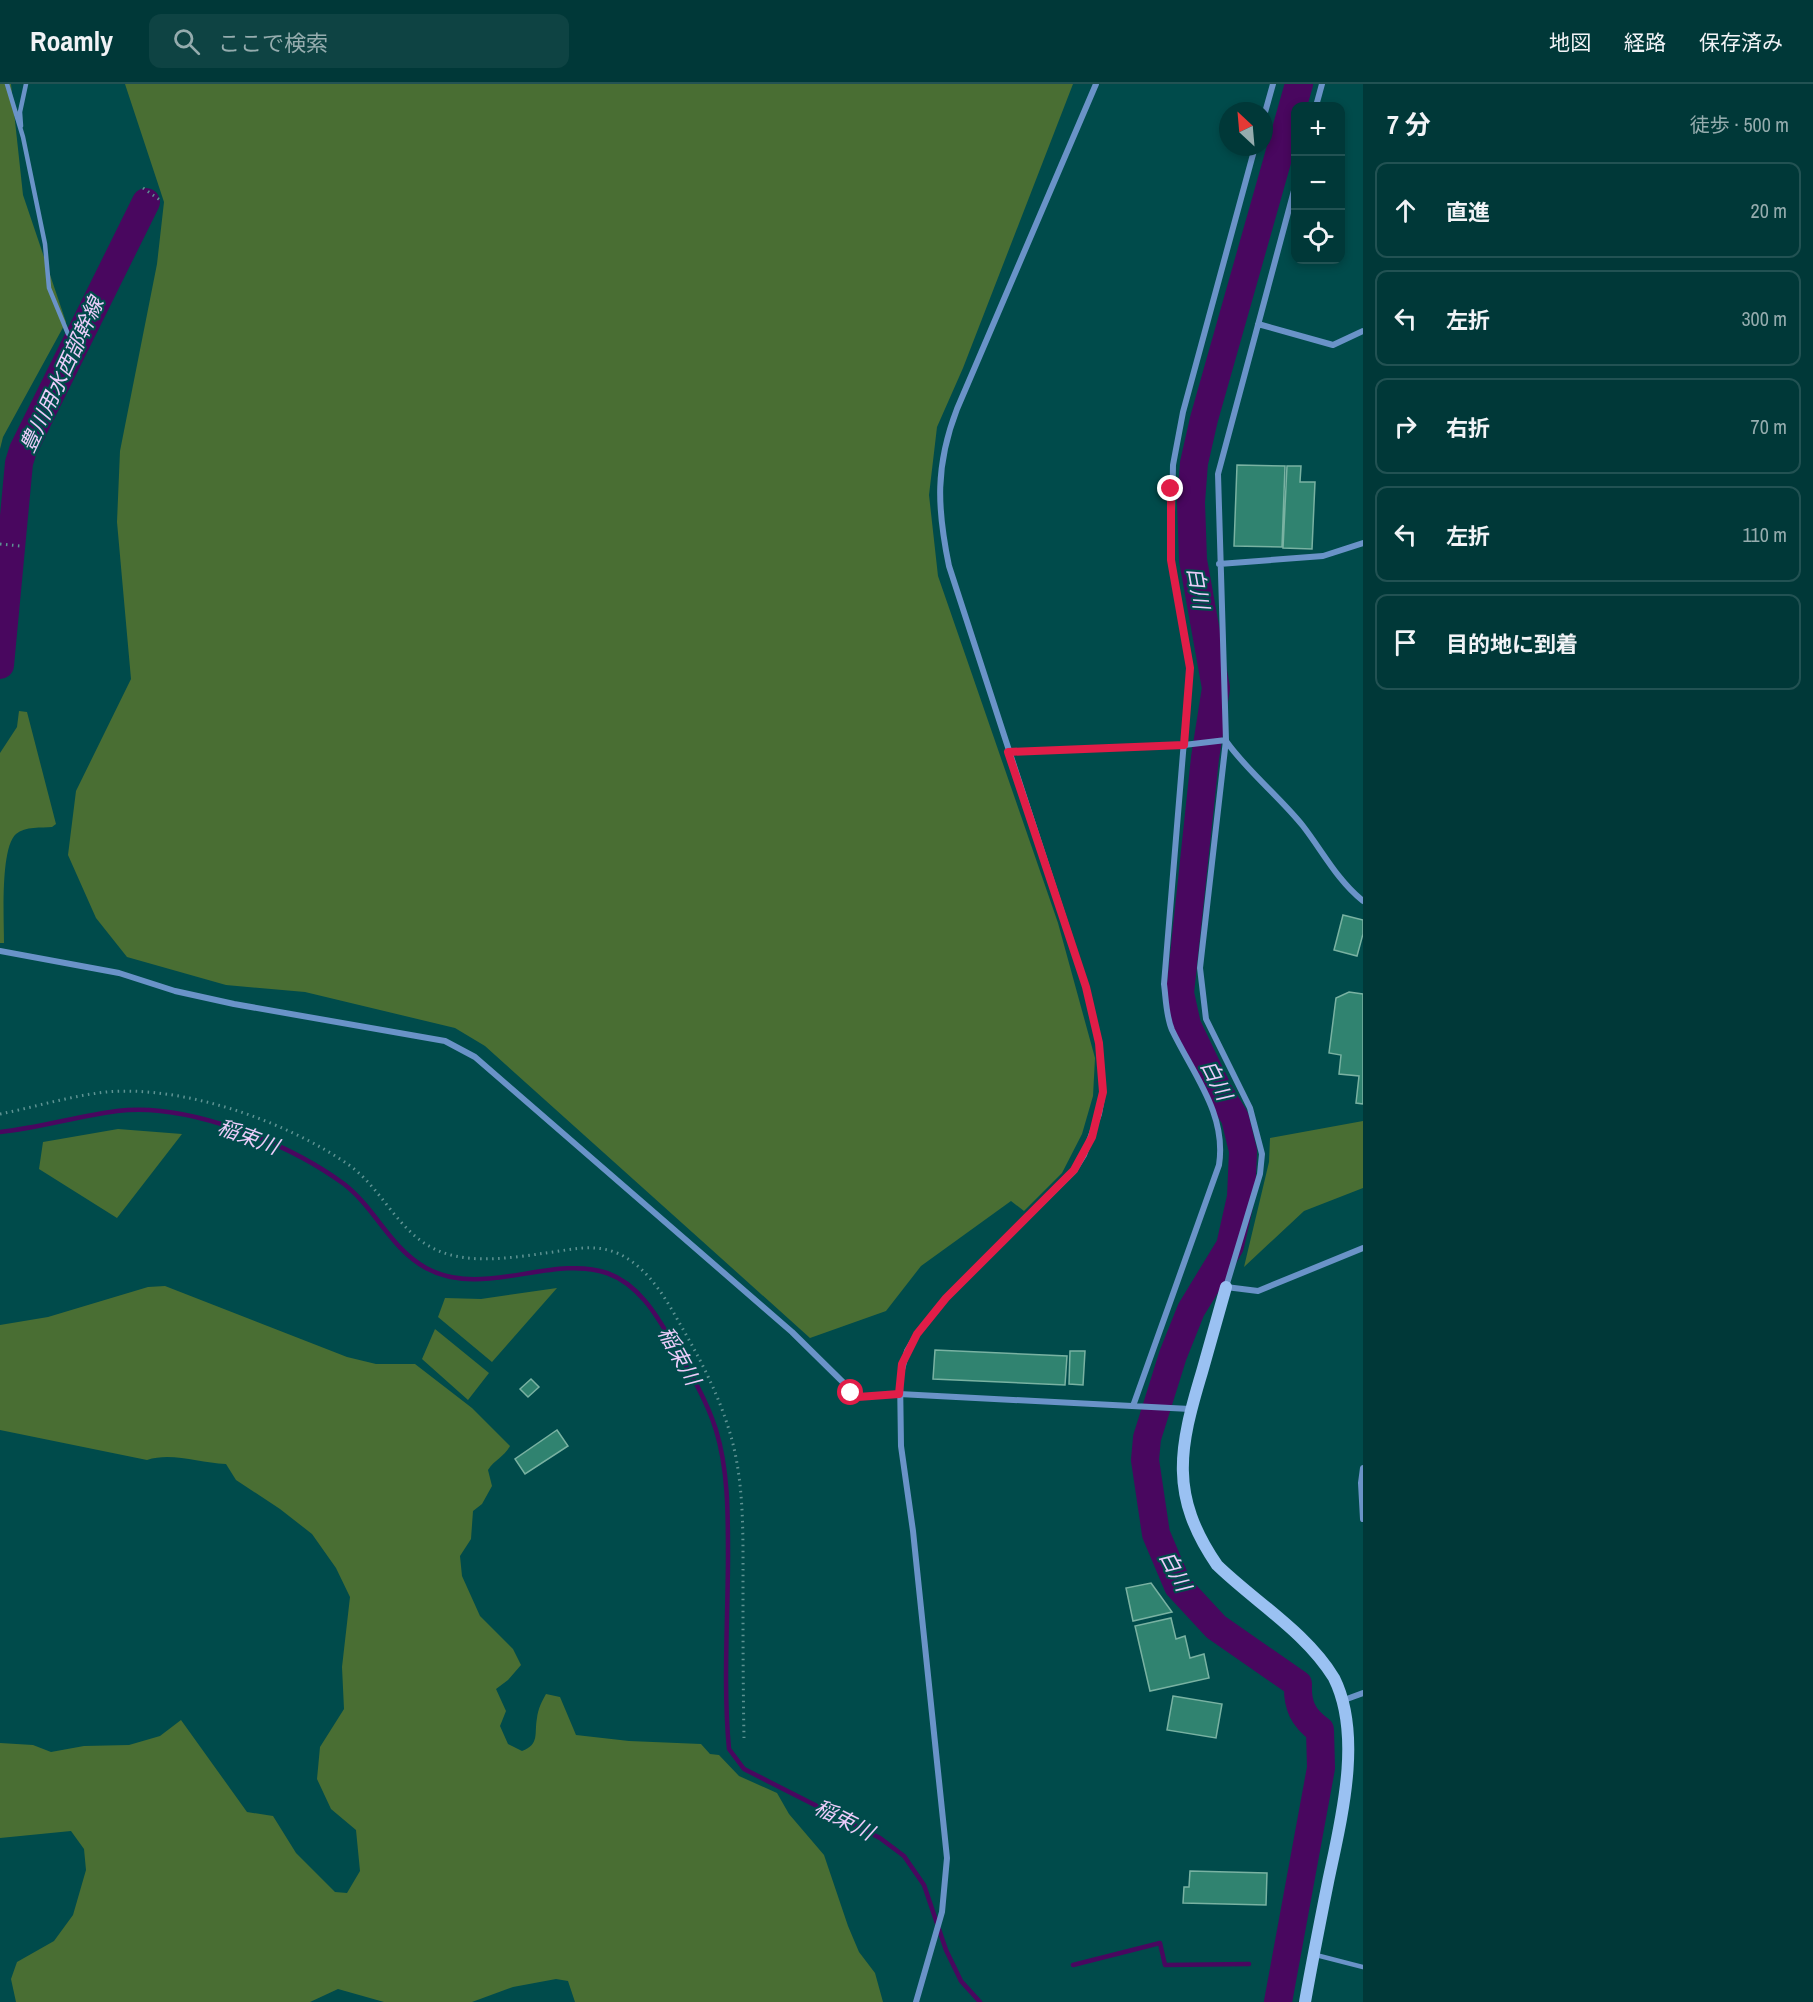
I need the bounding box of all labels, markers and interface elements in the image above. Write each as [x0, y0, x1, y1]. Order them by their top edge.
search box [149, 14, 569, 68]
text: Roamly [30, 22, 113, 60]
icon: search [170, 25, 203, 58]
text: ここで検索 [218, 28, 328, 58]
text: 地図 [1549, 28, 1591, 57]
text: 経路 [1624, 28, 1666, 57]
text: 保存済み [1699, 28, 1783, 57]
north arrow [1219, 102, 1273, 156]
map controls [1291, 102, 1345, 264]
button: + [1291, 102, 1345, 156]
text: 7 分 [1387, 107, 1431, 142]
text: 徒歩 · 500 m [1690, 111, 1789, 138]
button: − [1291, 156, 1345, 210]
icon: ahead [1389, 194, 1422, 227]
text: 直進 [1446, 197, 1490, 227]
text: 20 m [1751, 197, 1787, 224]
button: locate [1291, 210, 1345, 264]
water label: 豊川用水西部幹線 [13, 290, 111, 457]
icon: left [1389, 302, 1422, 335]
text: 左折 [1446, 305, 1490, 335]
text: 300 m [1741, 305, 1787, 332]
icon: right [1389, 410, 1422, 443]
text: 右折 [1446, 413, 1490, 443]
text: 70 m [1751, 413, 1787, 440]
route end [1157, 475, 1183, 501]
icon: left [1389, 518, 1422, 551]
text: 左折 [1446, 521, 1490, 551]
text: 110 m [1743, 521, 1787, 548]
water label: 白川 [1181, 565, 1217, 613]
icon: arrive [1389, 626, 1422, 659]
text: 目的地に到着 [1446, 629, 1578, 659]
water label: 白川 [1194, 1054, 1240, 1107]
water label: 稲束川 [214, 1112, 285, 1162]
water label: 稲束川 [651, 1321, 708, 1392]
route start [837, 1379, 863, 1405]
water label: 白川 [1153, 1545, 1199, 1598]
water label: 稲束川 [810, 1792, 881, 1848]

